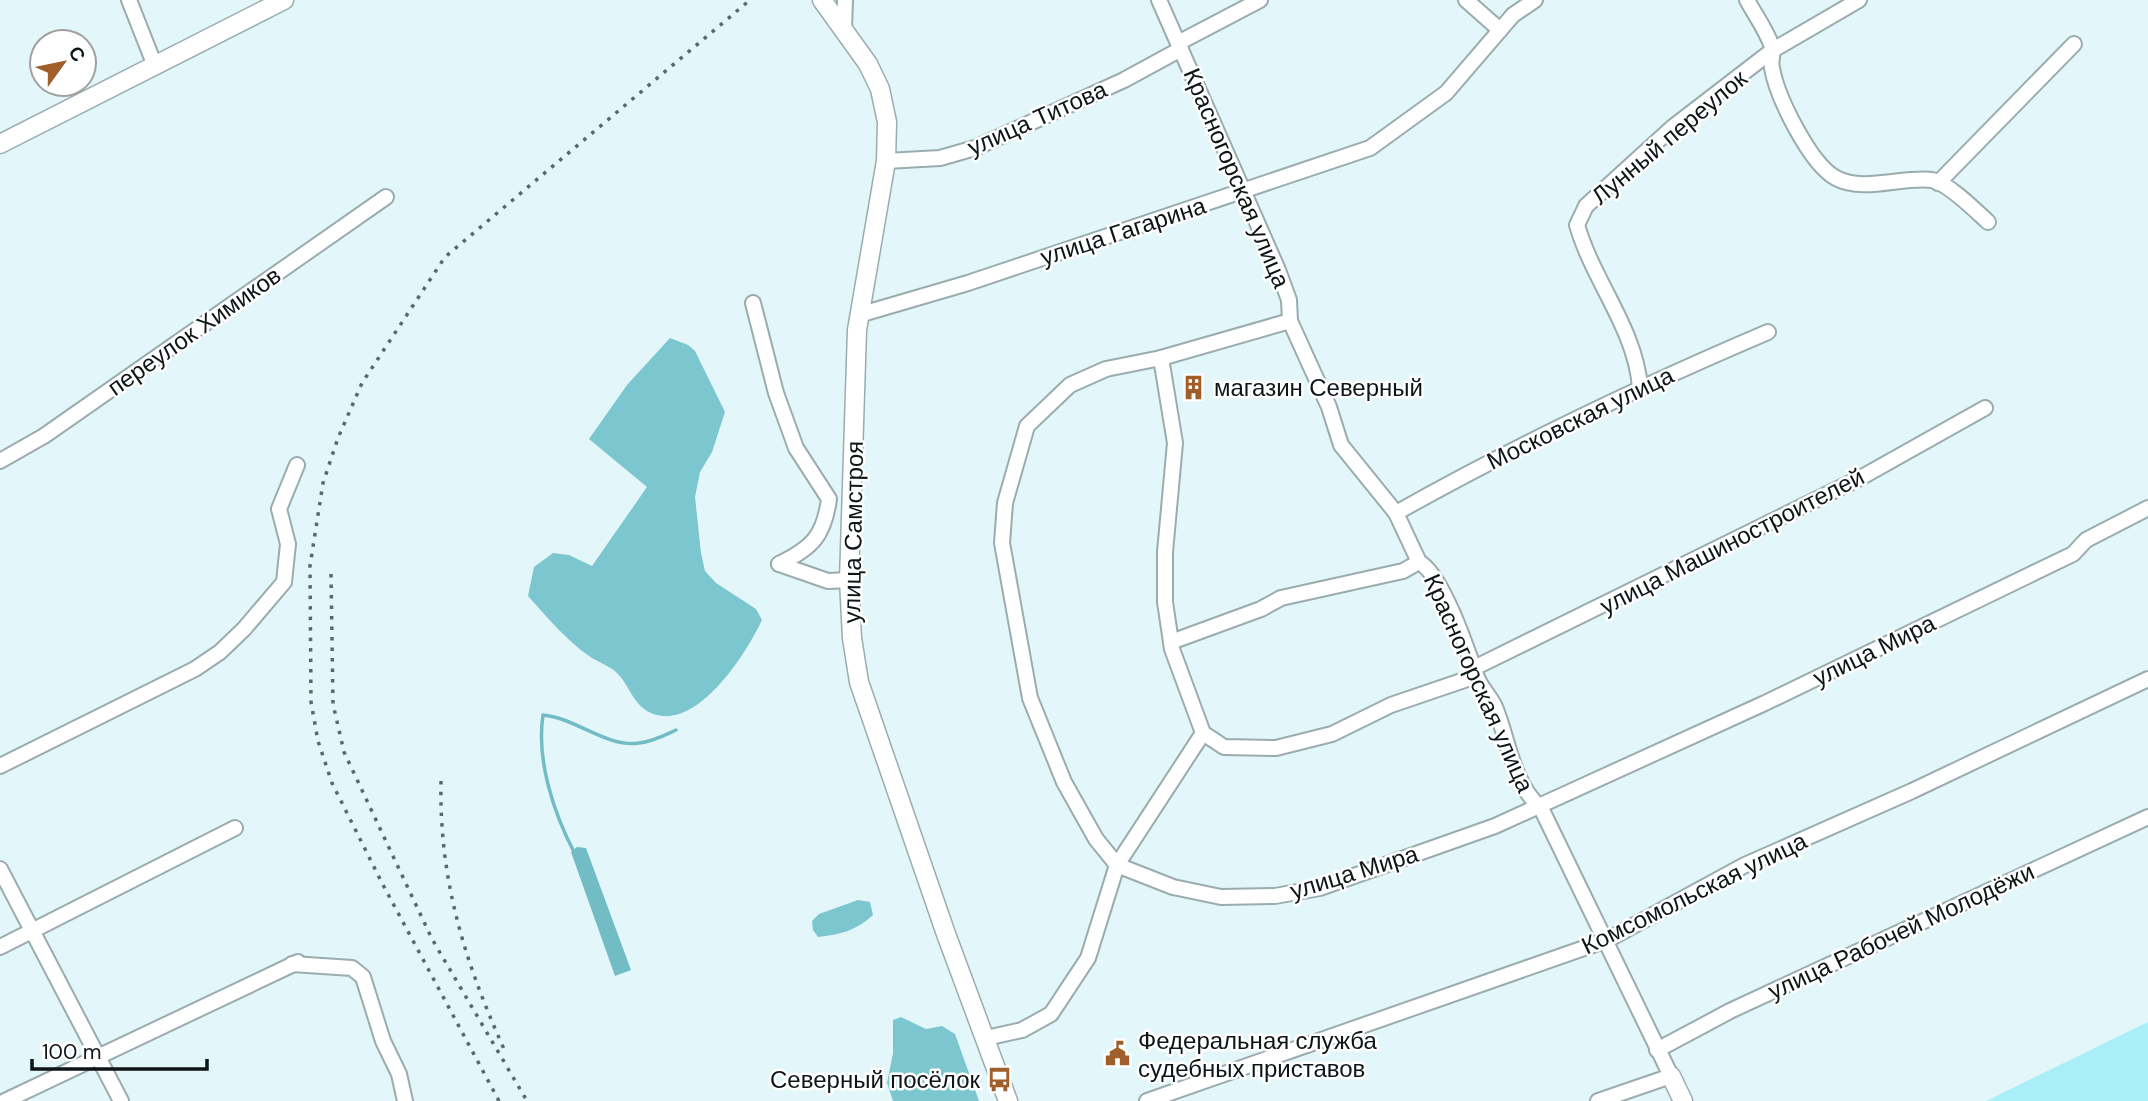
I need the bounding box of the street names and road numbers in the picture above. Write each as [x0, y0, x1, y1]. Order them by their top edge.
street label: Лунный переулок [1585, 62, 1754, 211]
street label: Красногорская улица [1177, 63, 1298, 293]
street label: улица Титова [963, 73, 1112, 163]
street label: улица Гагарина [1036, 189, 1210, 272]
street label: переулок Химиков [101, 260, 287, 402]
street label: Московская улица [1482, 359, 1679, 477]
street label: улица Самстроя [836, 440, 870, 624]
street label: улица Машиностроителей [1595, 461, 1869, 621]
street label: Красногорская улица [1417, 569, 1541, 798]
street label: улица Мира [1808, 607, 1941, 693]
street label: Комсомольская улица [1576, 825, 1812, 961]
street label: улица Мира [1286, 838, 1422, 906]
street label: улица Рабочей Молодёжи [1763, 856, 2039, 1006]

